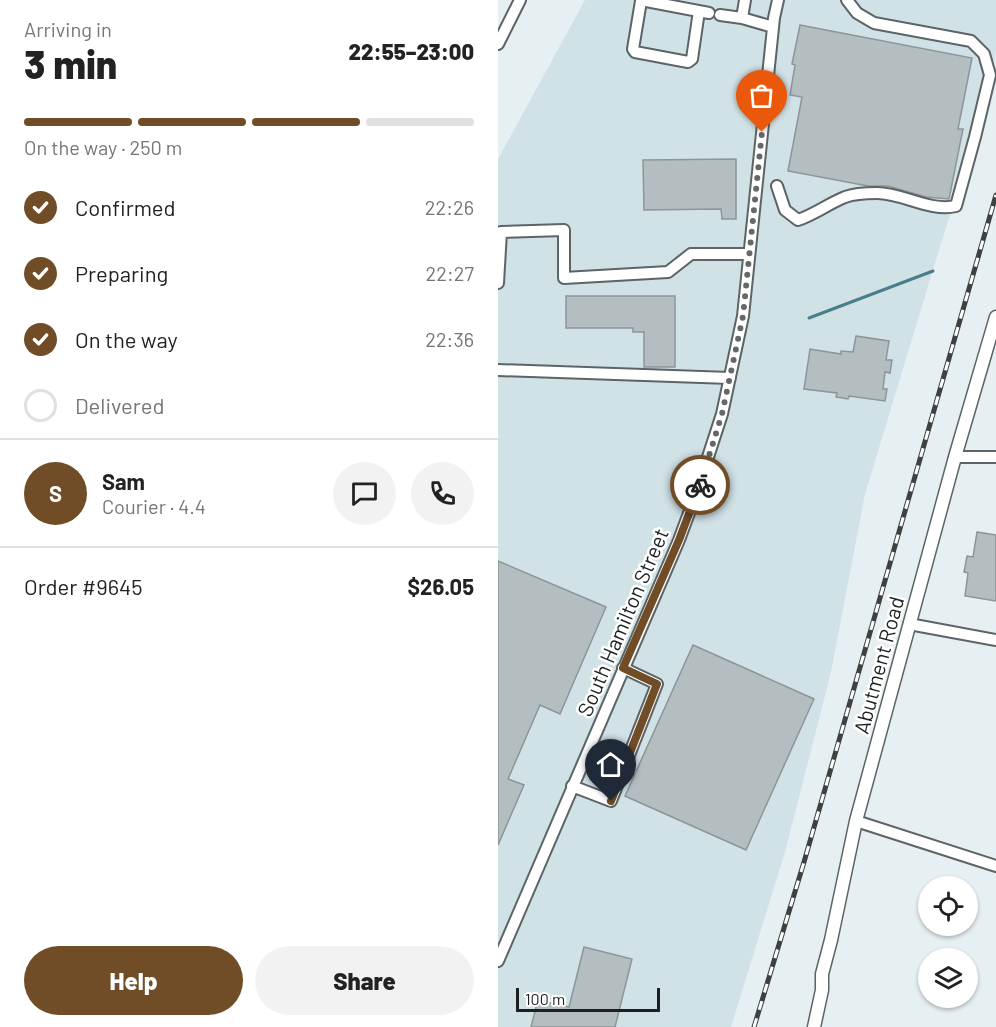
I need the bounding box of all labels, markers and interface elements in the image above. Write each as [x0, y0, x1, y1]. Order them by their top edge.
text: Arriving in [24, 17, 112, 41]
text: 22:55–23:00 [349, 38, 474, 64]
text: 3 min [24, 40, 117, 87]
pin [736, 70, 787, 132]
icon: bag [745, 79, 778, 112]
text: On the way · 250 m [24, 135, 182, 159]
icon: check [24, 191, 57, 224]
text: Confirmed [75, 194, 175, 220]
text: 22:26 [425, 195, 474, 219]
icon: check [24, 257, 57, 290]
text: Preparing [75, 260, 168, 286]
text: 22:27 [426, 261, 474, 285]
icon: check [24, 323, 57, 356]
text: On the way [75, 326, 178, 352]
text: 22:36 [425, 327, 474, 351]
text: Delivered [75, 392, 164, 418]
courier [670, 455, 730, 515]
button: chat [333, 462, 396, 525]
button: phone [411, 462, 474, 525]
text: Sam [102, 468, 145, 494]
icon: bike [684, 469, 717, 502]
text: S [49, 480, 62, 506]
text: Courier · 4.4 [102, 494, 206, 518]
street label: South Hamilton Street [571, 524, 673, 720]
text: Order #9645 [24, 573, 142, 599]
text: $26.05 [408, 573, 474, 599]
street label: Abutment Road [848, 594, 908, 736]
pin [585, 739, 636, 801]
icon: home [594, 748, 627, 781]
map controls [918, 876, 978, 1008]
button: locate [918, 876, 978, 936]
button: Help [24, 946, 243, 1015]
button: Share [255, 946, 474, 1015]
button: layers [918, 948, 978, 1008]
scale bar [516, 985, 660, 1012]
text: 100 m [525, 989, 565, 1008]

